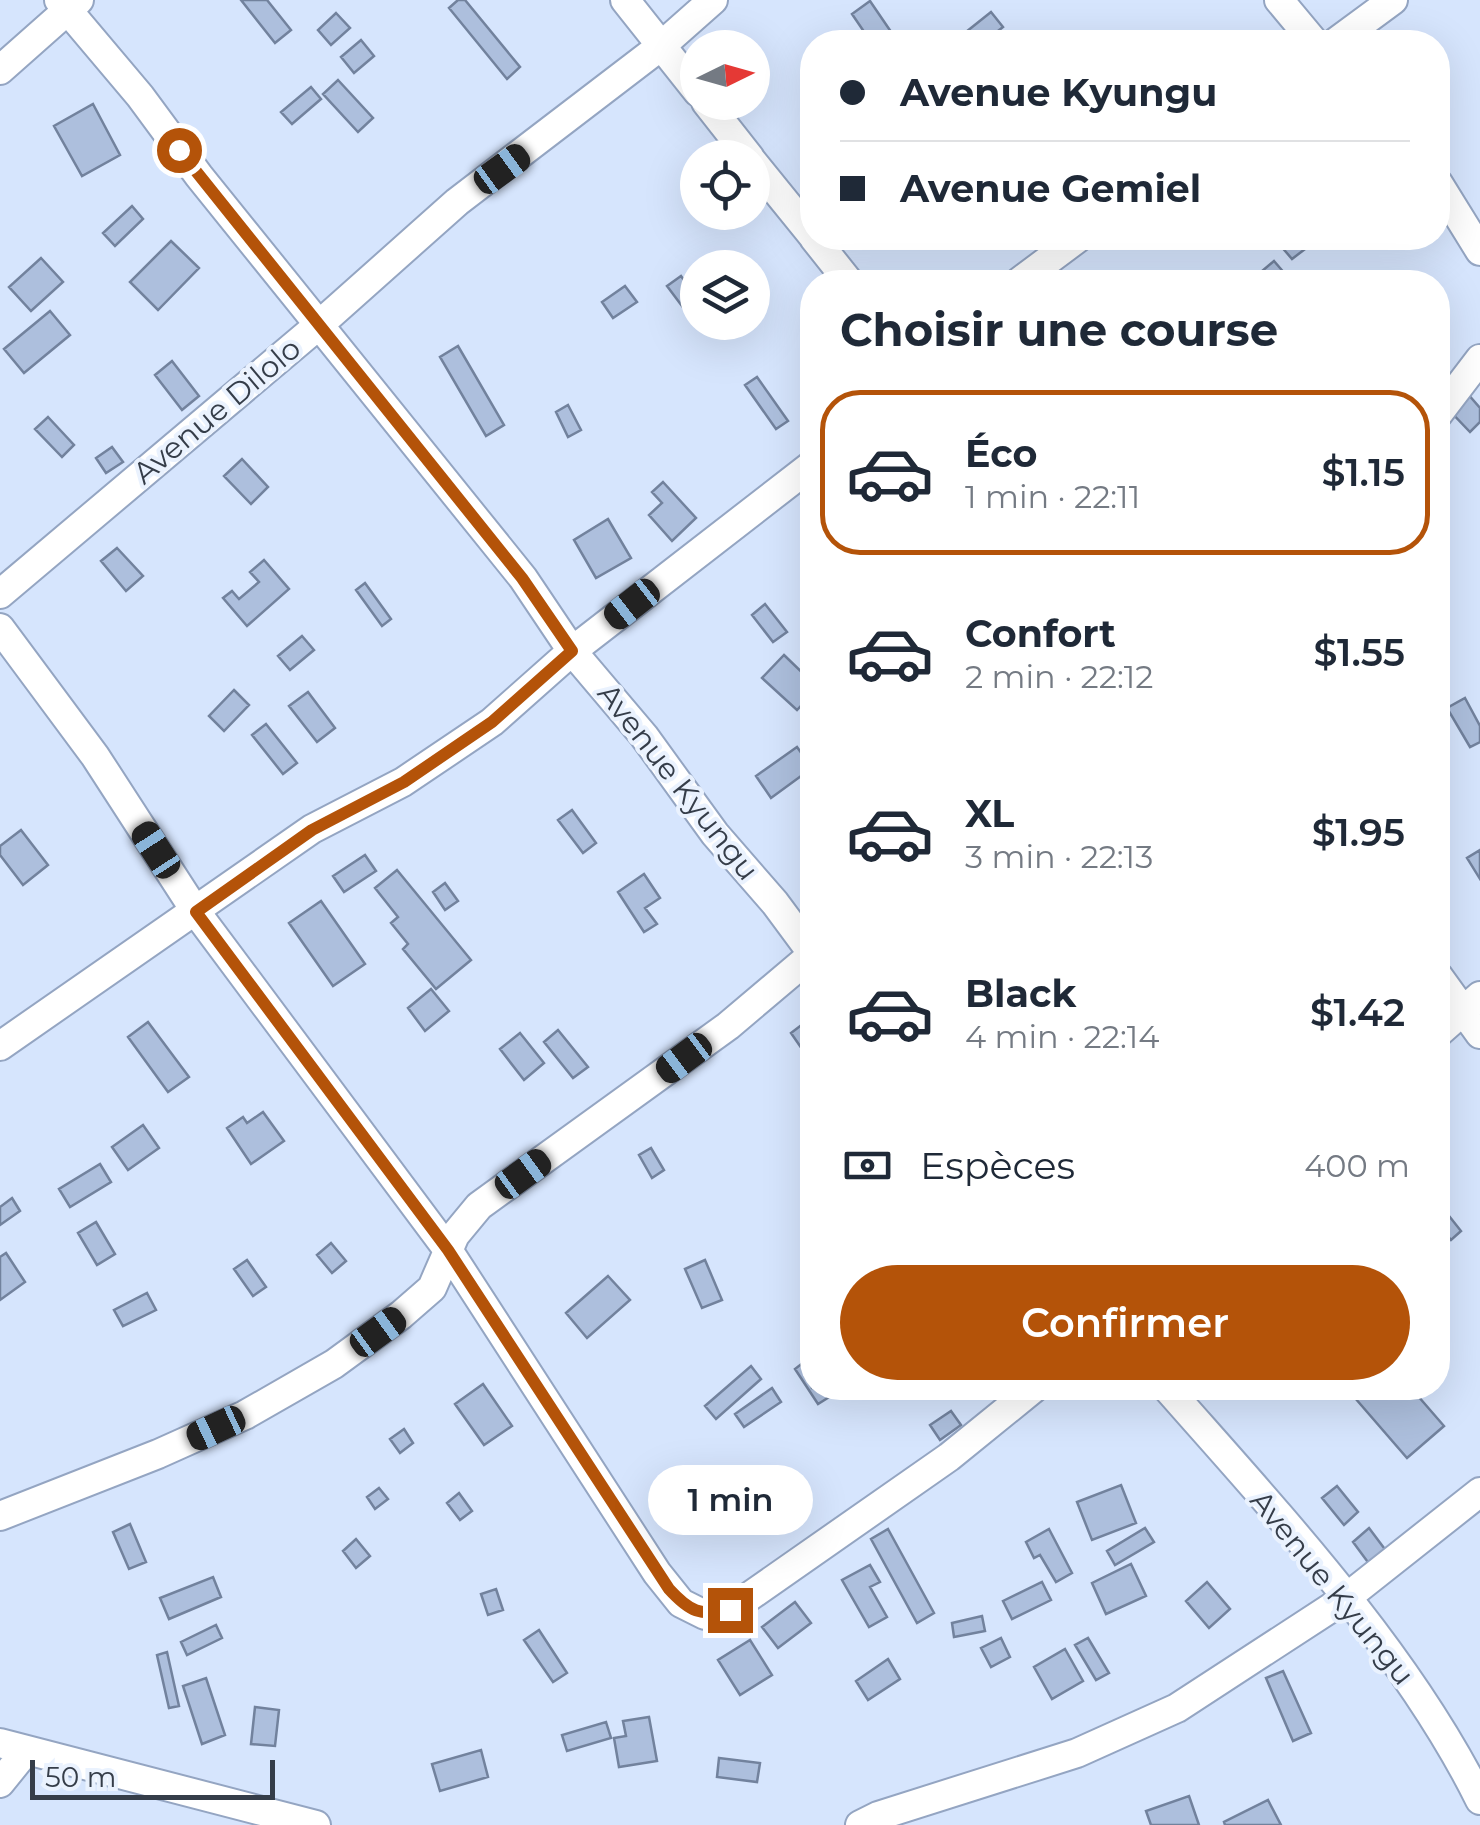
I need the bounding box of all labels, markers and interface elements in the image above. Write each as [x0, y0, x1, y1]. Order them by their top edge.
north arrow [680, 30, 770, 120]
map controls [680, 30, 770, 340]
text: Avenue Kyungu [900, 69, 1217, 116]
route start [157, 128, 202, 173]
car [469, 139, 535, 199]
button: locate [680, 140, 770, 230]
text: Avenue Gemiel [900, 165, 1201, 212]
button: layers [680, 250, 770, 340]
text: Choisir une course [840, 302, 1278, 357]
street label: Avenue Dilolo [125, 330, 308, 492]
icon: car [845, 428, 935, 518]
text: Éco [965, 430, 1037, 477]
text: $1.15 [1322, 449, 1405, 496]
text: 1 min · 22:11 [965, 477, 1140, 516]
car [599, 574, 665, 634]
icon: car [845, 608, 935, 698]
text: Confort [965, 610, 1116, 657]
text: $1.55 [1314, 629, 1405, 676]
text: 2 min · 22:12 [965, 657, 1153, 696]
street label: Avenue Kyungu [590, 676, 767, 888]
icon: car [845, 788, 935, 878]
text: XL [965, 790, 1014, 837]
text: $1.95 [1312, 809, 1405, 856]
car [127, 817, 185, 883]
text: 3 min · 22:13 [965, 837, 1153, 876]
icon: car [845, 968, 935, 1058]
text: Black [965, 970, 1076, 1017]
text: $1.42 [1310, 989, 1405, 1036]
text: 4 min · 22:14 [965, 1017, 1159, 1056]
car [651, 1028, 717, 1088]
icon: cash [840, 1138, 895, 1193]
text: Espèces [920, 1142, 1075, 1189]
car [490, 1144, 556, 1204]
text: 400 m [1304, 1146, 1410, 1185]
button: Confirmer [840, 1265, 1410, 1380]
car [345, 1302, 411, 1362]
car [182, 1402, 250, 1454]
callout: 1 min [648, 1465, 812, 1535]
text: 1 min [688, 1480, 773, 1519]
street label: Avenue Kyungu [1243, 1483, 1422, 1693]
route end [708, 1588, 753, 1633]
scale bar [30, 1755, 275, 1800]
text: 50 m [45, 1760, 116, 1794]

